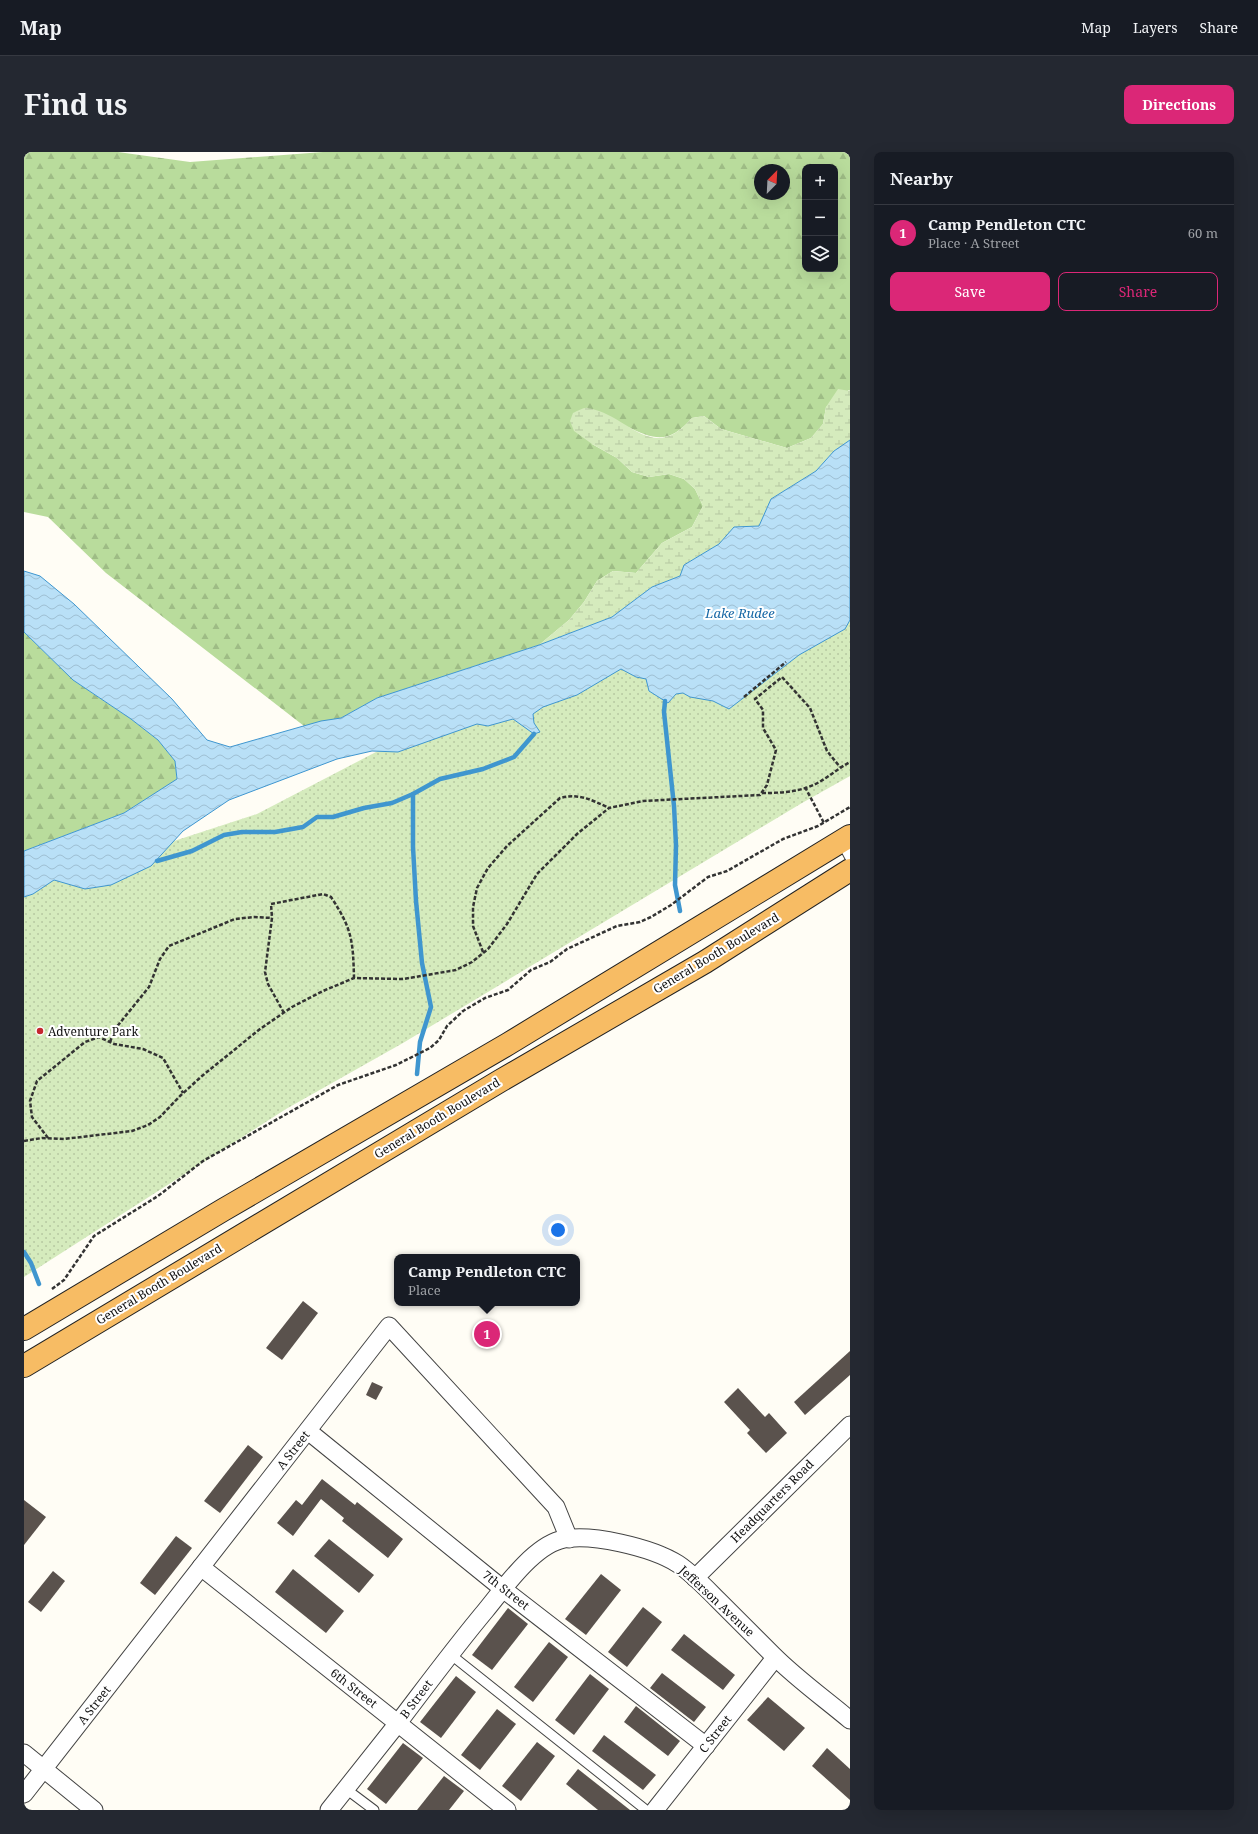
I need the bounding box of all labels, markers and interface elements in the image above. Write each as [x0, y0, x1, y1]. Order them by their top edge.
text: Map [20, 15, 62, 41]
text: Map [1081, 18, 1111, 37]
text: Layers [1133, 18, 1178, 37]
text: Share [1200, 18, 1238, 37]
text: Find us [24, 85, 128, 123]
button: Directions [1124, 85, 1234, 124]
north arrow [754, 164, 790, 200]
map controls [802, 164, 838, 272]
button: + [802, 164, 838, 200]
text: Nearby [890, 167, 953, 190]
button: − [802, 200, 838, 236]
text: Camp Pendleton CTC [928, 214, 1086, 234]
text: 1 [899, 224, 907, 242]
text: 60 m [1188, 224, 1218, 242]
text: Place · A Street [928, 234, 1019, 252]
button: layers [802, 236, 838, 272]
button: Save [890, 272, 1050, 311]
button: Share [1058, 272, 1218, 311]
water label: Lake Rudee [704, 604, 775, 622]
street label: General Booth Boulevard [650, 908, 783, 997]
place label: Adventure Park [48, 1023, 139, 1040]
marker: Adventure Park [35, 1026, 45, 1036]
street label: General Booth Boulevard [371, 1073, 504, 1162]
your location [548, 1220, 568, 1240]
street label: General Booth Boulevard [93, 1239, 226, 1328]
popup [394, 1254, 580, 1306]
text: Camp Pendleton CTC [408, 1261, 566, 1281]
text: Place [408, 1281, 441, 1299]
pin: 1 [474, 1319, 500, 1349]
street label: A Street [272, 1427, 314, 1473]
street label: Headquarters Road [727, 1455, 818, 1546]
street label: Jefferson Avenue [675, 1561, 758, 1640]
street label: 7th Street [479, 1566, 533, 1614]
street label: 6th Street [327, 1664, 381, 1712]
street label: B Street [396, 1676, 436, 1722]
street label: A Street [73, 1682, 115, 1728]
street label: C Street [695, 1711, 735, 1757]

